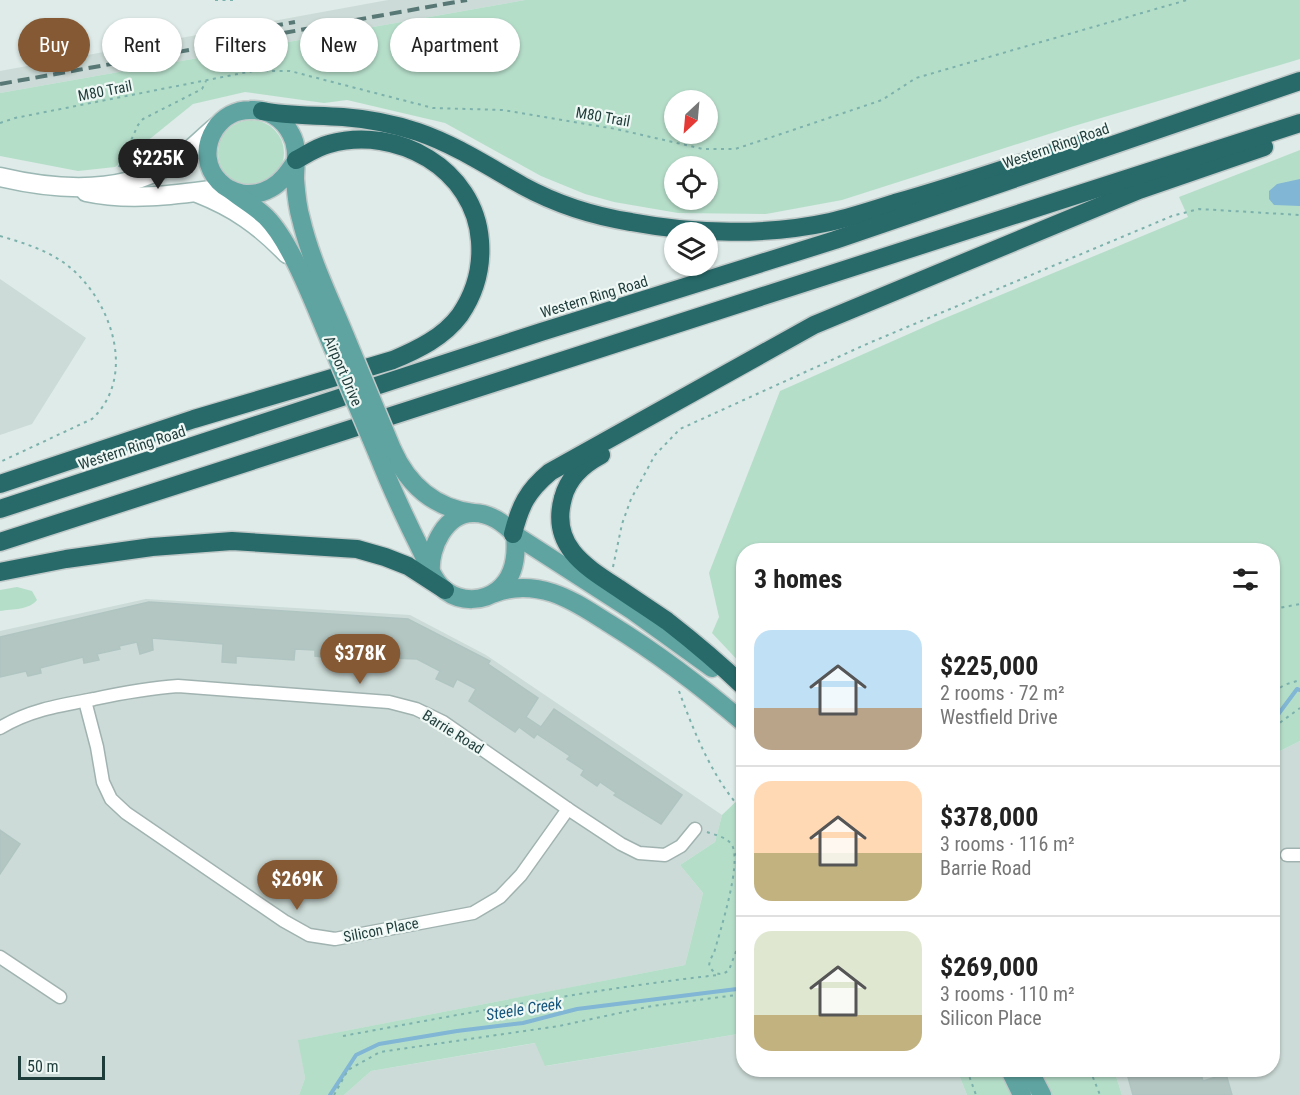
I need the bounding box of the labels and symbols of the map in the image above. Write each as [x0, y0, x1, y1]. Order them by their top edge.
street label: M80 Trail [76, 77, 134, 105]
north arrow [664, 90, 718, 144]
street label: M80 Trail [574, 103, 632, 131]
street label: Western Ring Road [1000, 119, 1112, 173]
pin: $225K [116, 139, 200, 190]
street label: Western Ring Road [538, 272, 650, 322]
street label: Airport Drive [320, 333, 366, 409]
street label: Western Ring Road [76, 422, 188, 474]
pin: $378K [318, 634, 402, 685]
street label: Barrie Road [419, 706, 487, 758]
pin: $269K [255, 860, 339, 911]
street label: Silicon Place [342, 914, 420, 946]
water label: Steele Creek [485, 993, 564, 1024]
scale bar [18, 1053, 105, 1080]

